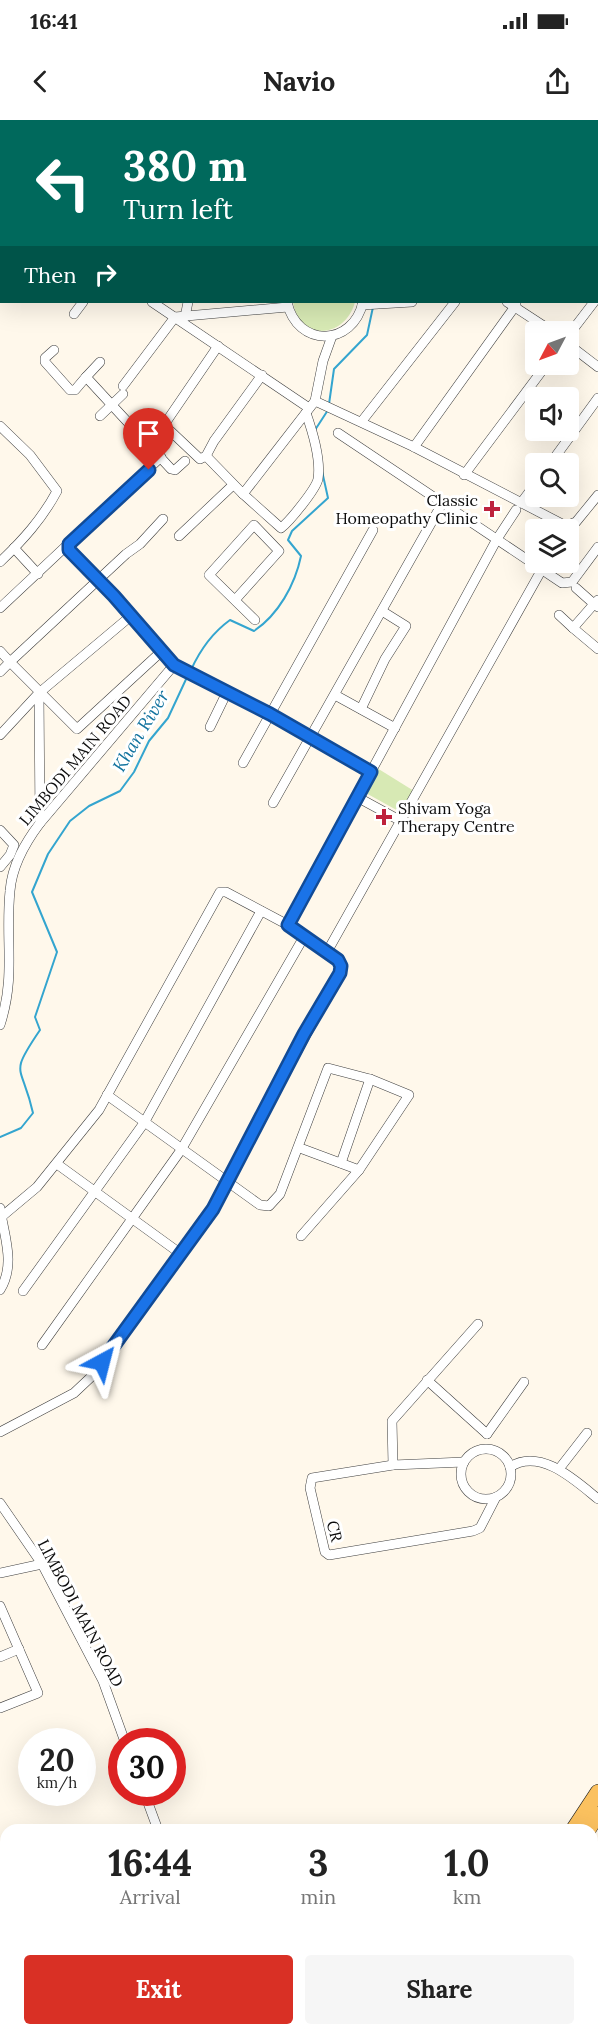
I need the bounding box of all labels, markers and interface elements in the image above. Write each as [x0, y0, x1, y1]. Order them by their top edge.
text: 16:41 [30, 7, 78, 35]
text: Navio [263, 64, 335, 98]
icon: back [24, 65, 57, 98]
icon: share [541, 65, 574, 98]
text: 380 m [123, 139, 247, 193]
icon: left [24, 144, 102, 222]
text: Turn left [123, 192, 233, 226]
icon: right [89, 258, 122, 291]
text: Then [24, 261, 77, 289]
north arrow [525, 321, 579, 375]
map controls [525, 321, 579, 573]
button: sound [525, 387, 579, 441]
pin [123, 408, 174, 470]
icon: arrive [132, 417, 165, 450]
button: search [525, 453, 579, 507]
place label: Classic Homeopathy Clinic [335, 490, 478, 528]
marker: Classic Homeopathy Clinic [483, 500, 501, 518]
button: layers [525, 519, 579, 573]
water label: Khan River [107, 685, 174, 776]
street label: LIMBODI MAIN ROAD [15, 691, 135, 829]
place label: Shivam Yoga Therapy Centre [398, 798, 515, 836]
marker: Shivam Yoga Therapy Centre [375, 808, 393, 826]
position arrow [70, 1330, 134, 1394]
street label: CR [323, 1518, 348, 1545]
street label: LIMBODI MAIN ROAD [34, 1536, 128, 1690]
speed limit sign: 30 [108, 1728, 186, 1806]
text: 20 [39, 1741, 75, 1779]
text: km/h [37, 1773, 77, 1792]
text: 16:44 [108, 1840, 192, 1886]
text: 3 [308, 1840, 328, 1886]
text: 1.0 [444, 1840, 490, 1886]
text: Arrival [120, 1884, 181, 1909]
text: min [301, 1884, 336, 1909]
text: km [453, 1884, 481, 1909]
button: Exit [24, 1955, 293, 2024]
button: Share [305, 1955, 574, 2024]

